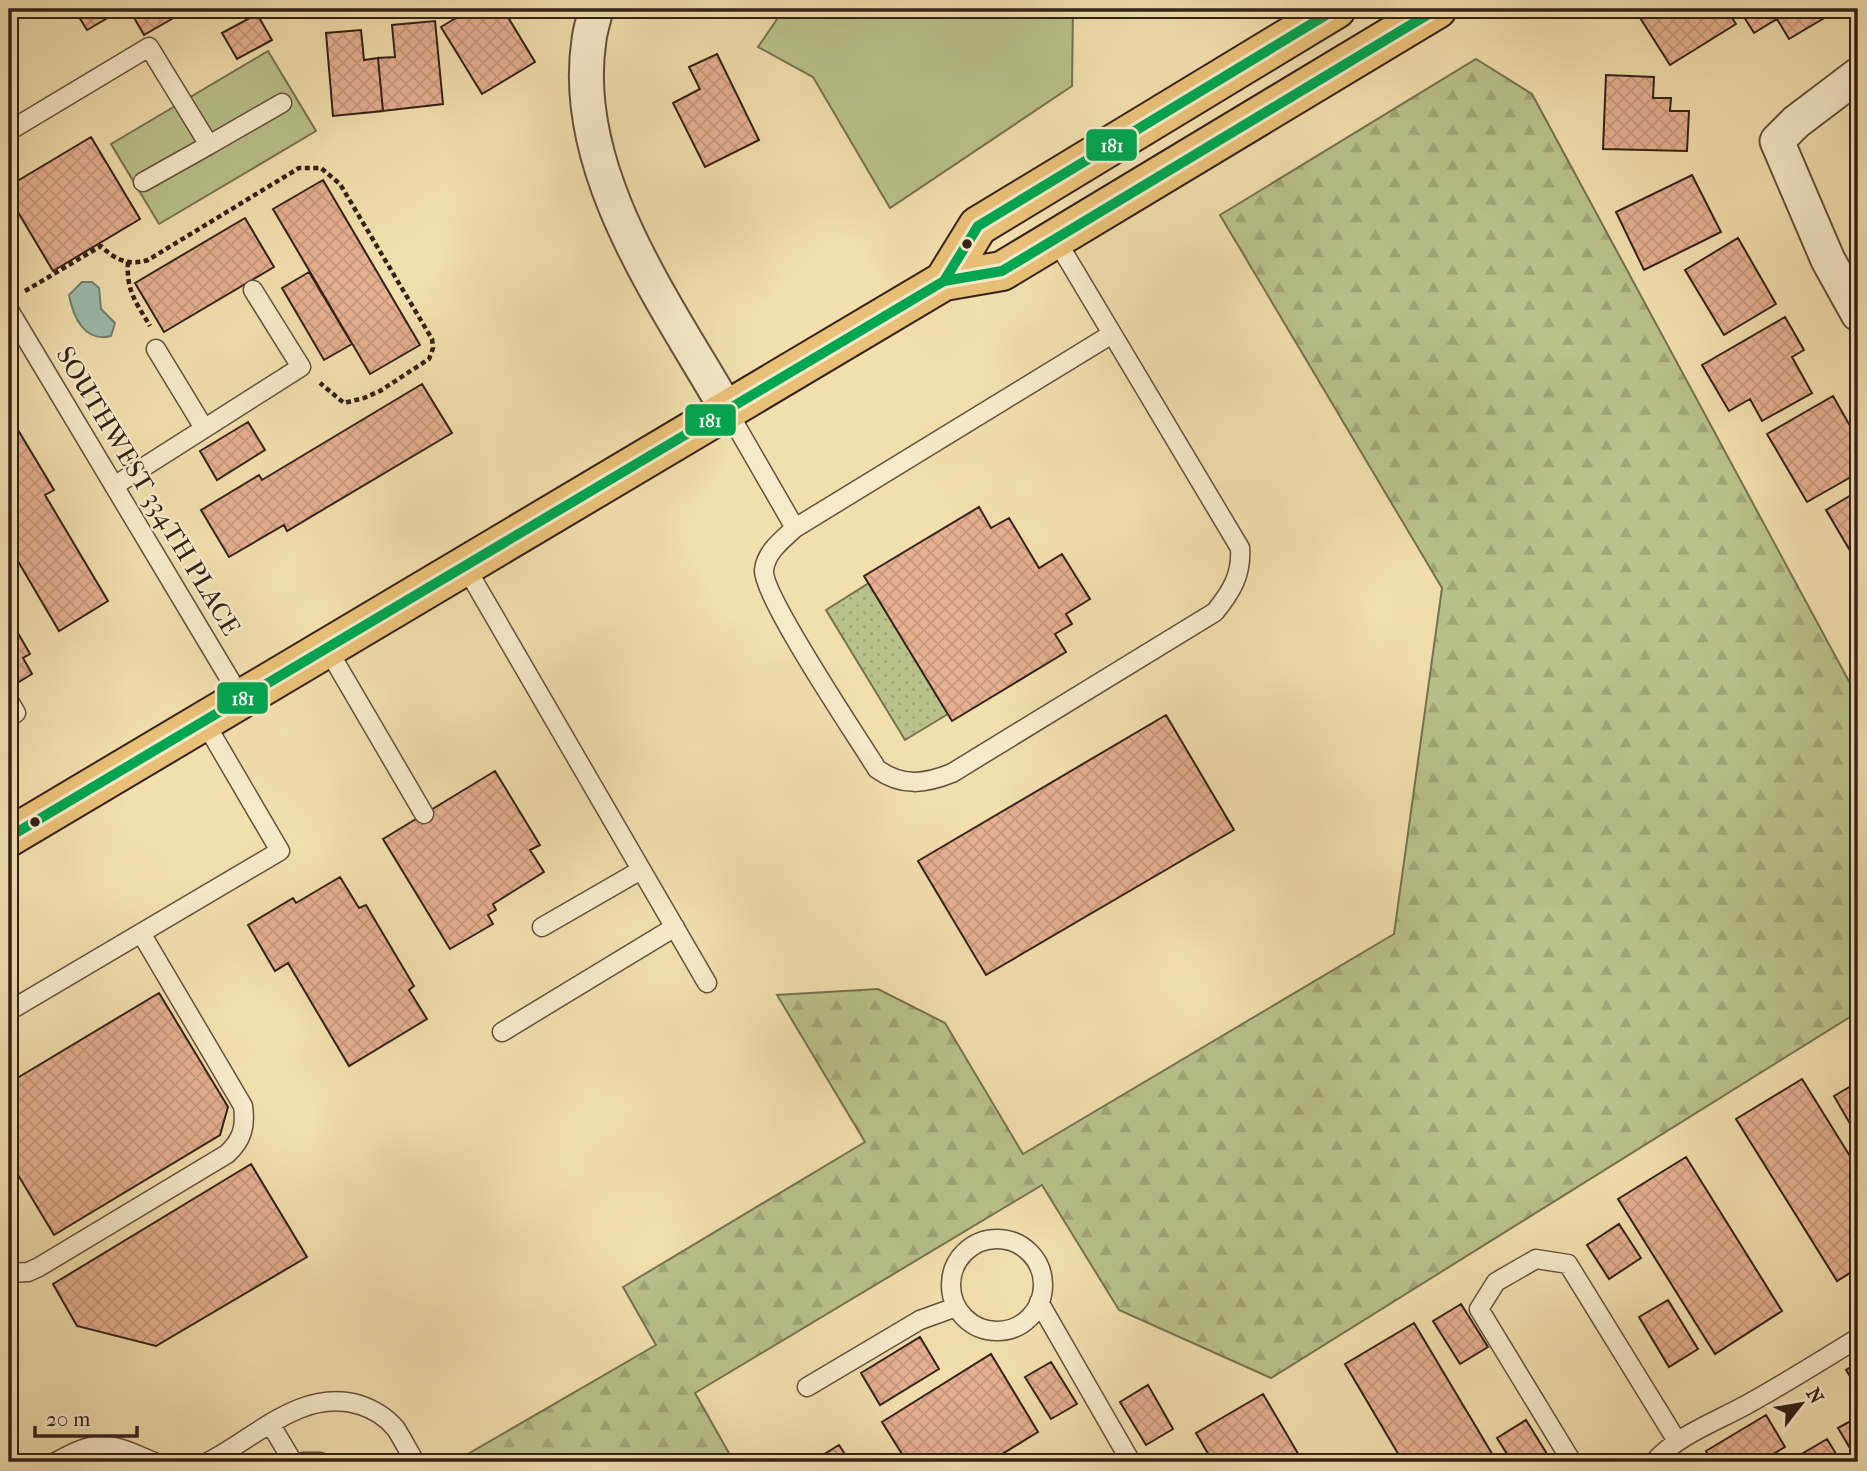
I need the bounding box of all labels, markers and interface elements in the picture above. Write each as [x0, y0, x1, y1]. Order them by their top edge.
line badge: 181 [1085, 128, 1138, 162]
text: 181 [1100, 135, 1124, 157]
unlabelled marker [960, 237, 974, 251]
street label: SOUTHWEST 334TH PLACE [49, 341, 247, 641]
line badge: 181 [684, 403, 737, 437]
text: 181 [698, 410, 722, 432]
line badge: 181 [216, 681, 269, 715]
text: 181 [231, 688, 255, 710]
unlabelled marker [28, 815, 42, 829]
north arrow [1766, 1370, 1836, 1440]
text: N [1802, 1384, 1828, 1408]
scale bar [35, 1394, 136, 1438]
text: 20 m [46, 1407, 91, 1431]

